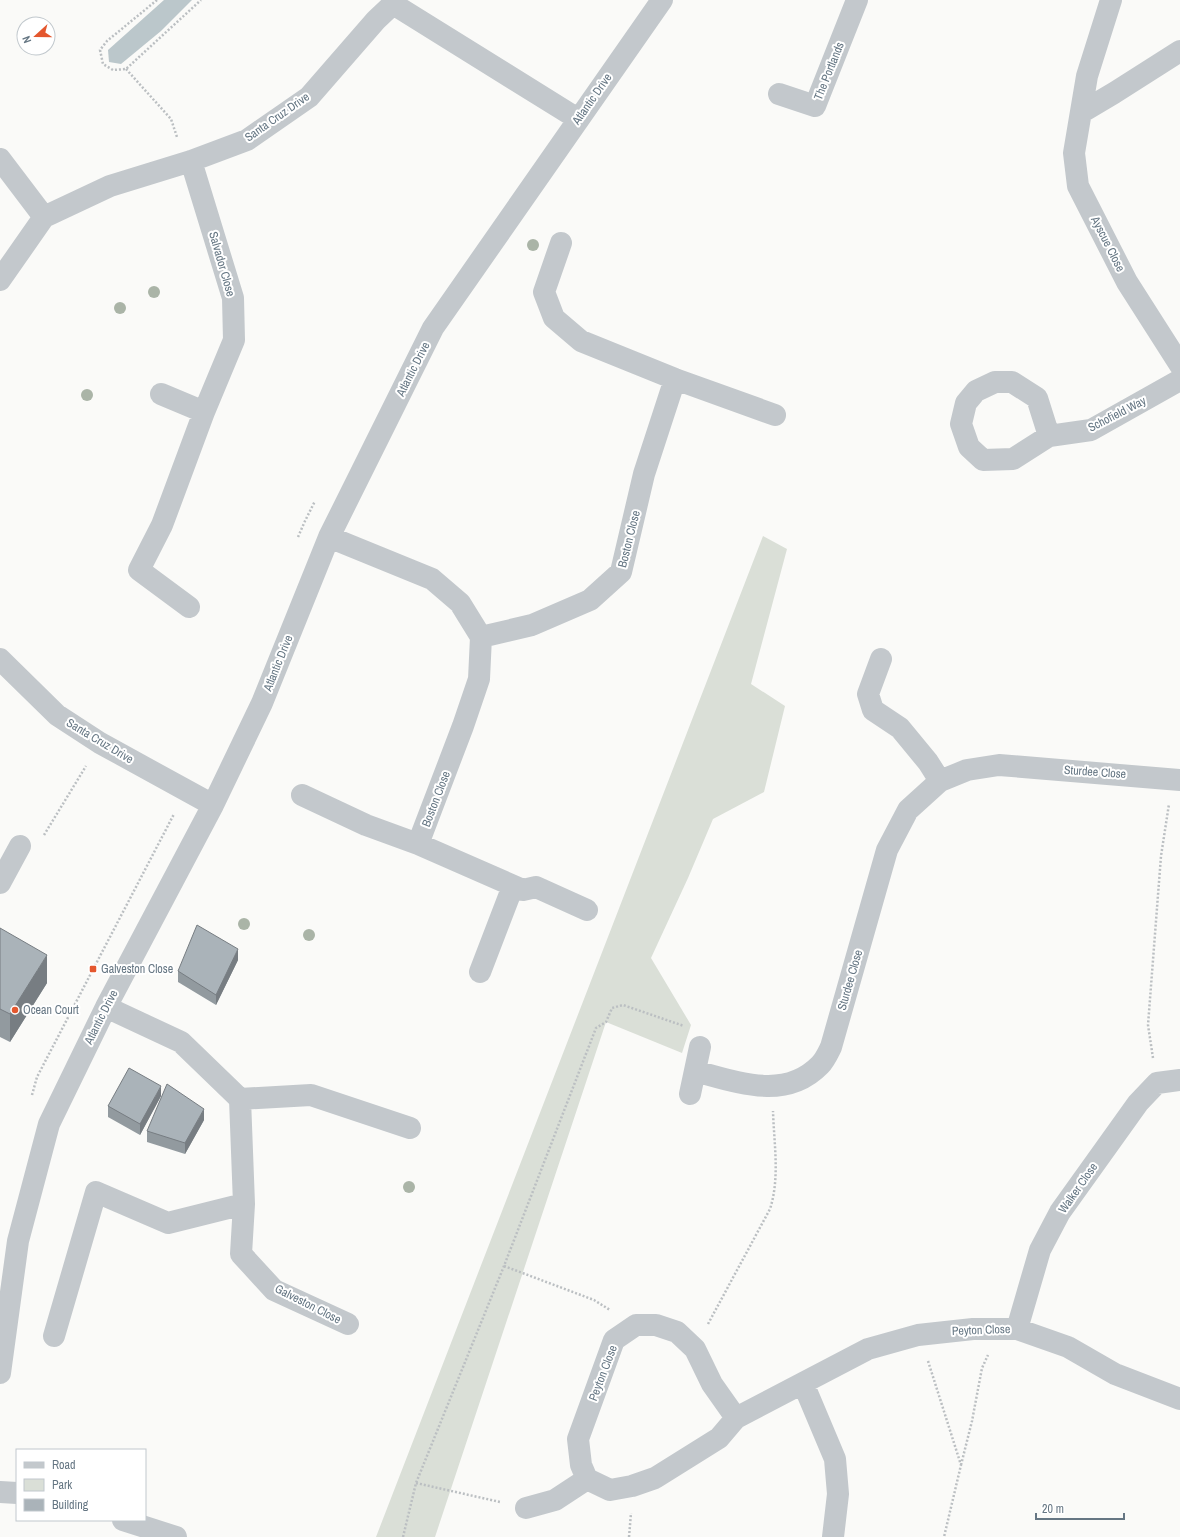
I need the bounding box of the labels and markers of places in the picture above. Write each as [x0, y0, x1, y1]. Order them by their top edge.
place label: Galveston Close [101, 961, 173, 977]
marker: Galveston Close [88, 964, 98, 974]
place label: Ocean Court [23, 1002, 79, 1018]
marker: Ocean Court [10, 1005, 20, 1015]

